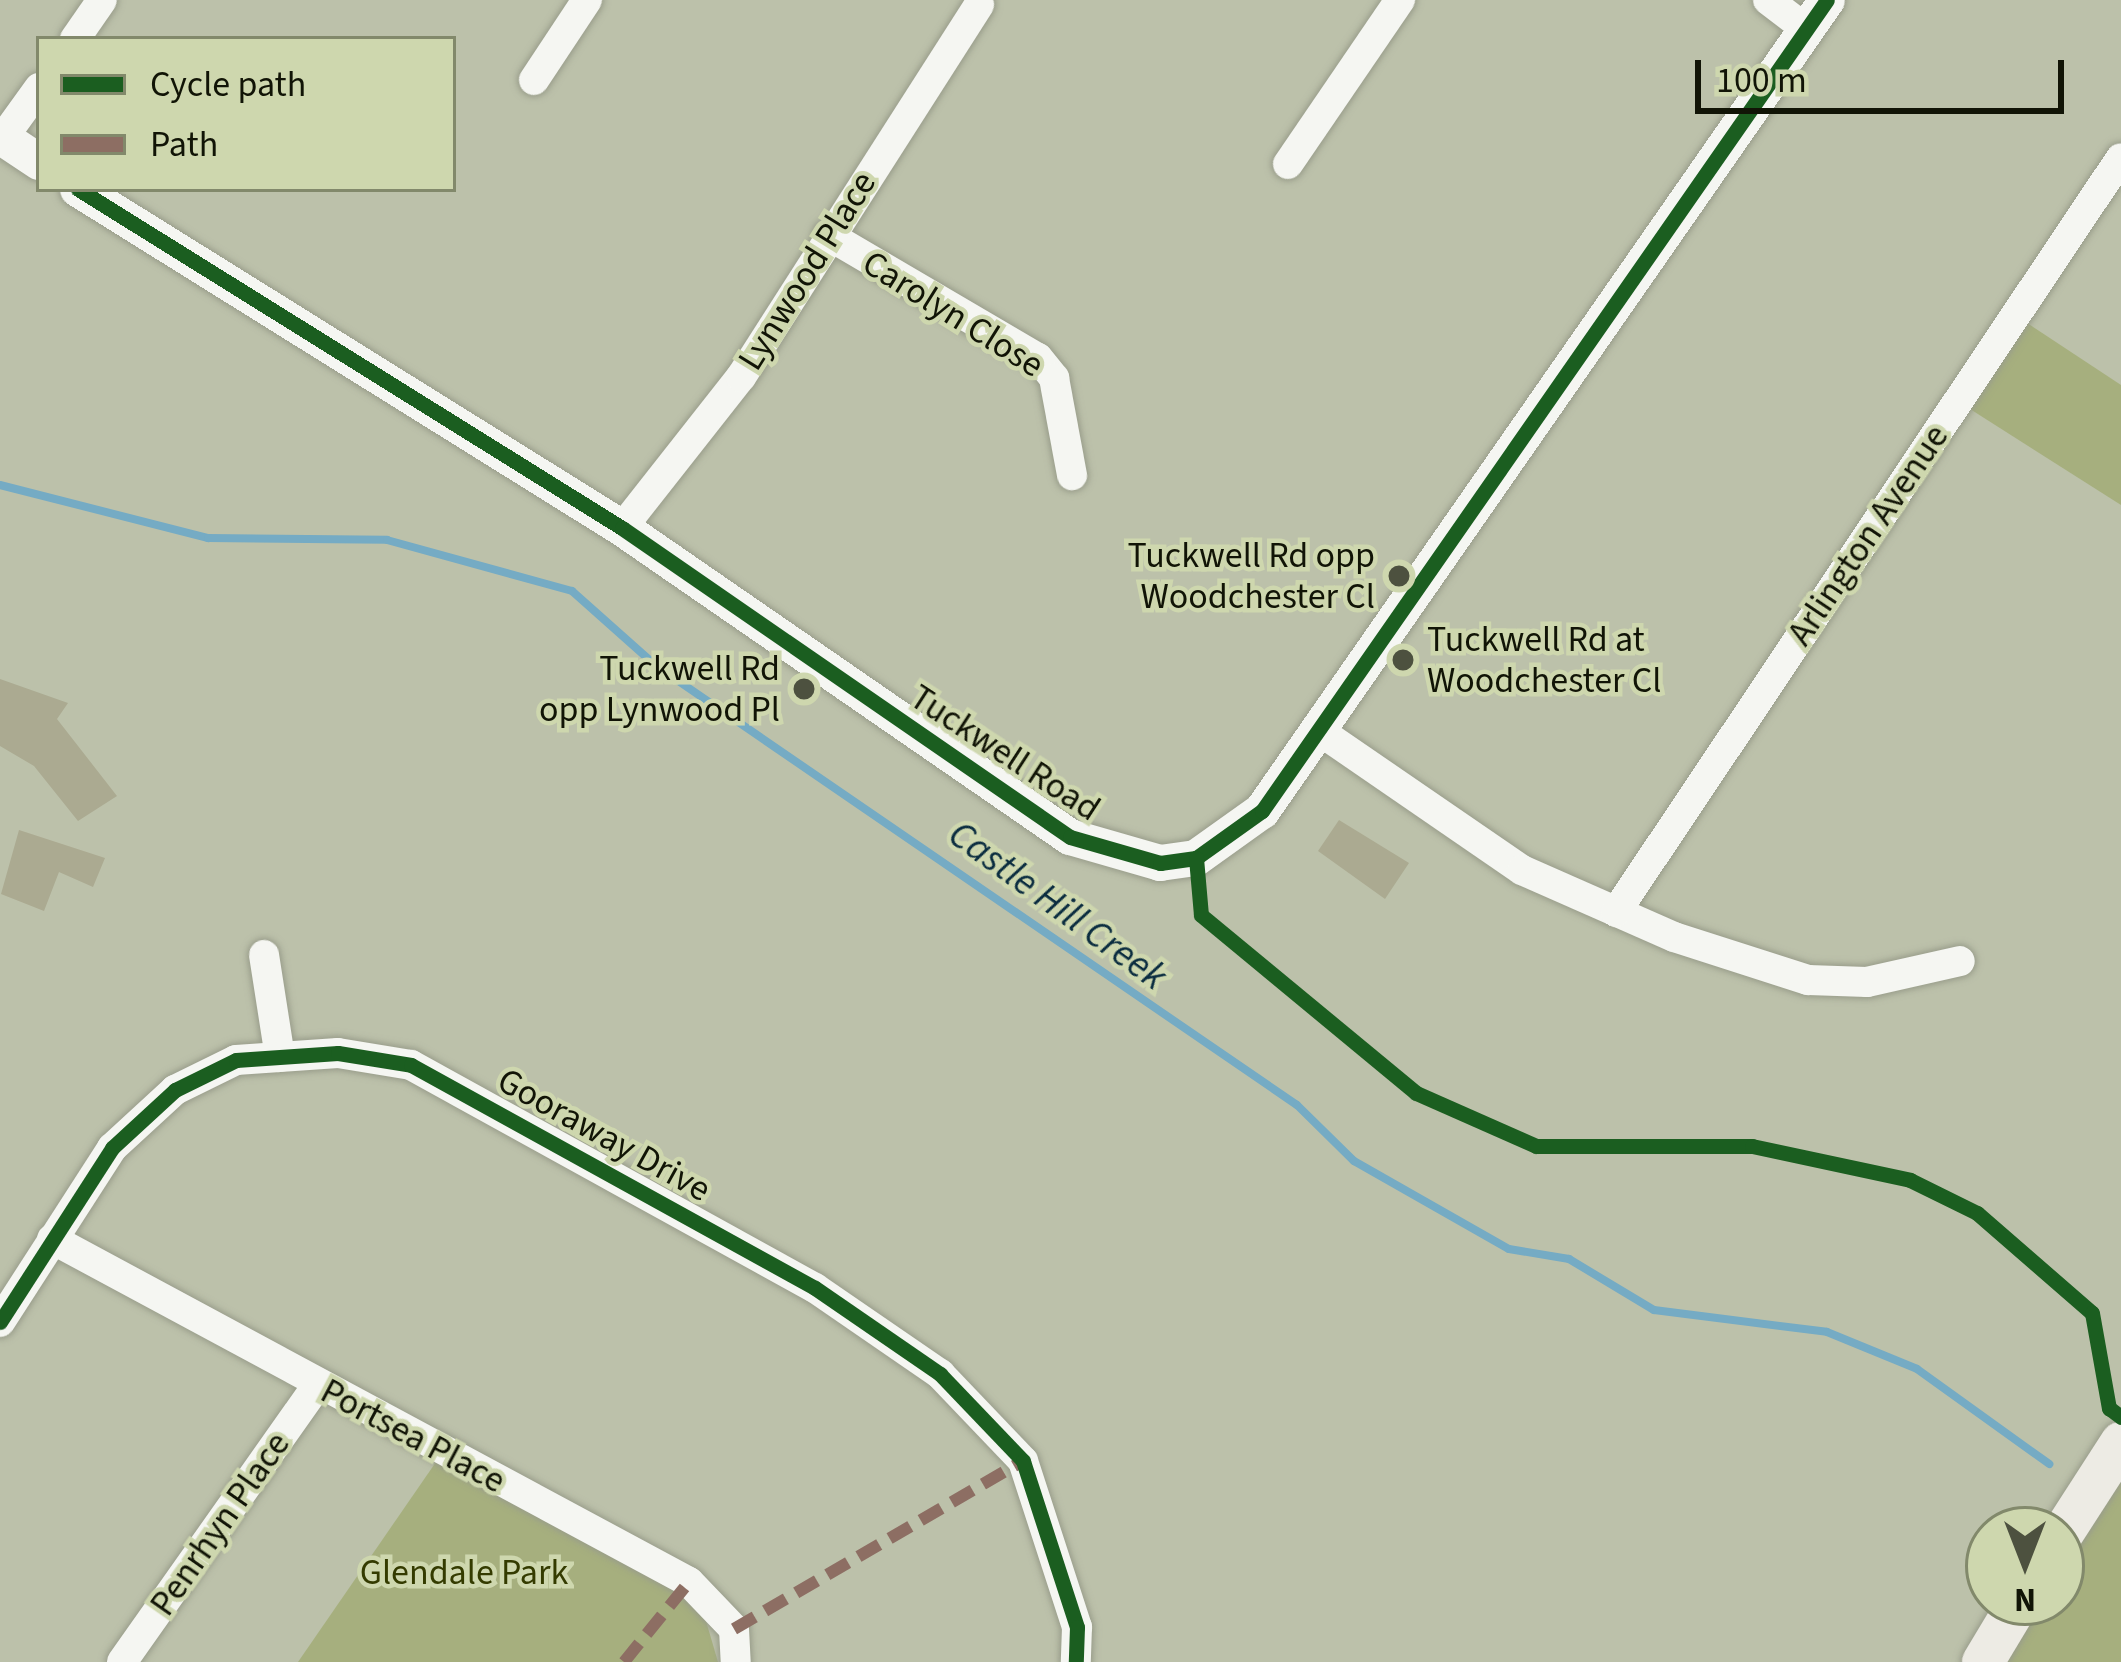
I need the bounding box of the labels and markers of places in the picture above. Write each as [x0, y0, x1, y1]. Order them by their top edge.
place label: Tuckwell Rd opp Woodchester Cl [1128, 533, 1375, 618]
marker: Tuckwell Rd opp Woodchester Cl [1386, 563, 1412, 589]
place label: Tuckwell Rd at Woodchester Cl [1427, 617, 1661, 702]
place label: Tuckwell Rd opp Lynwood Pl [539, 646, 780, 731]
marker: Tuckwell Rd at Woodchester Cl [1390, 647, 1416, 673]
marker: Tuckwell Rd opp Lynwood Pl [791, 676, 817, 702]

